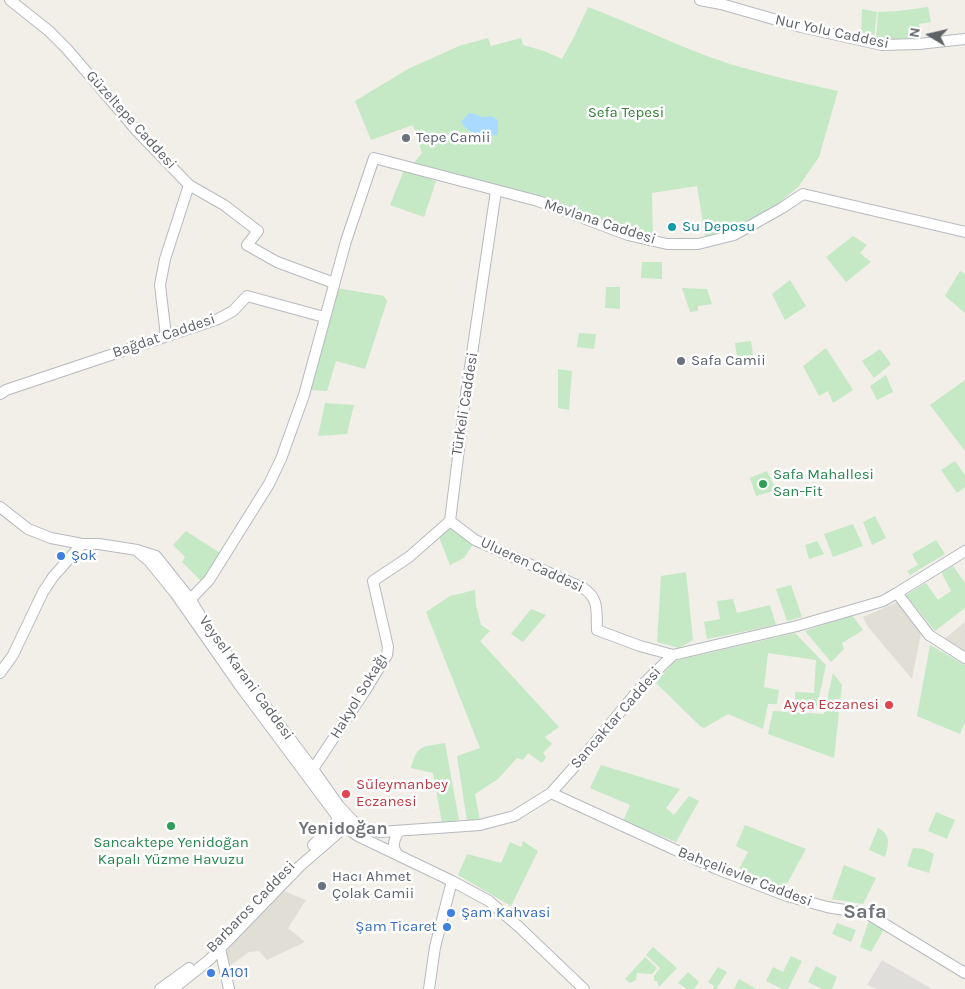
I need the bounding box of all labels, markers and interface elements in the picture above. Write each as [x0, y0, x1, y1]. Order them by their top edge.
north arrow [905, 10, 955, 60]
street label: Nur Yolu Caddesi [773, 11, 891, 53]
text: N [906, 26, 924, 39]
street label: Güzeltepe Caddesi [82, 67, 180, 173]
park label: Sefa Tepesi [588, 104, 664, 122]
place label: Tepe Camii [416, 129, 491, 147]
marker: Tepe Camii [400, 132, 412, 144]
street label: Mevlana Caddesi [542, 195, 658, 249]
place label: Su Deposu [682, 218, 755, 236]
marker: Su Deposu [666, 221, 678, 233]
street label: Bağdat Caddesi [110, 310, 218, 362]
street label: Türkeli Caddesi [448, 351, 482, 457]
place label: Safa Camii [691, 352, 766, 370]
marker: Safa Camii [675, 355, 687, 367]
place label: Safa Mahallesi San-Fit [773, 466, 874, 501]
marker: Safa Mahallesi San-Fit [757, 478, 769, 490]
street label: Ulueren Caddesi [478, 533, 586, 597]
place label: Şok [71, 547, 97, 565]
marker: Şok [55, 550, 67, 562]
street label: Veysel Karani Caddesi [195, 612, 297, 744]
street label: Hakyol Sokağı [326, 650, 392, 742]
street label: Sancaktar Caddesi [567, 663, 665, 773]
place label: Ayça Eczanesi [784, 696, 879, 714]
marker: Ayça Eczanesi [883, 699, 895, 711]
place label: Süleymanbey Eczanesi [356, 776, 448, 811]
marker: Süleymanbey Eczanesi [340, 788, 352, 800]
district label: Yenidoğan [298, 818, 388, 840]
marker: Sancaktepe Yenidoğan Kapalı Yüzme Havuzu [165, 820, 177, 832]
place label: Sancaktepe Yenidoğan Kapalı Yüzme Havuzu [93, 834, 249, 869]
street label: Bahçelievler Caddesi [675, 843, 815, 911]
street label: Barbaros Caddesi [203, 857, 299, 957]
place label: Hacı Ahmet Çolak Camii [332, 868, 414, 903]
marker: Hacı Ahmet Çolak Camii [316, 880, 328, 892]
district label: Safa [843, 900, 887, 924]
place label: Şam Kahvasi [461, 904, 550, 922]
marker: Şam Kahvasi [445, 907, 457, 919]
place label: Şam Ticaret [355, 918, 437, 936]
marker: Şam Ticaret [441, 921, 453, 933]
place label: A101 [221, 964, 248, 982]
marker: A101 [205, 967, 217, 979]

